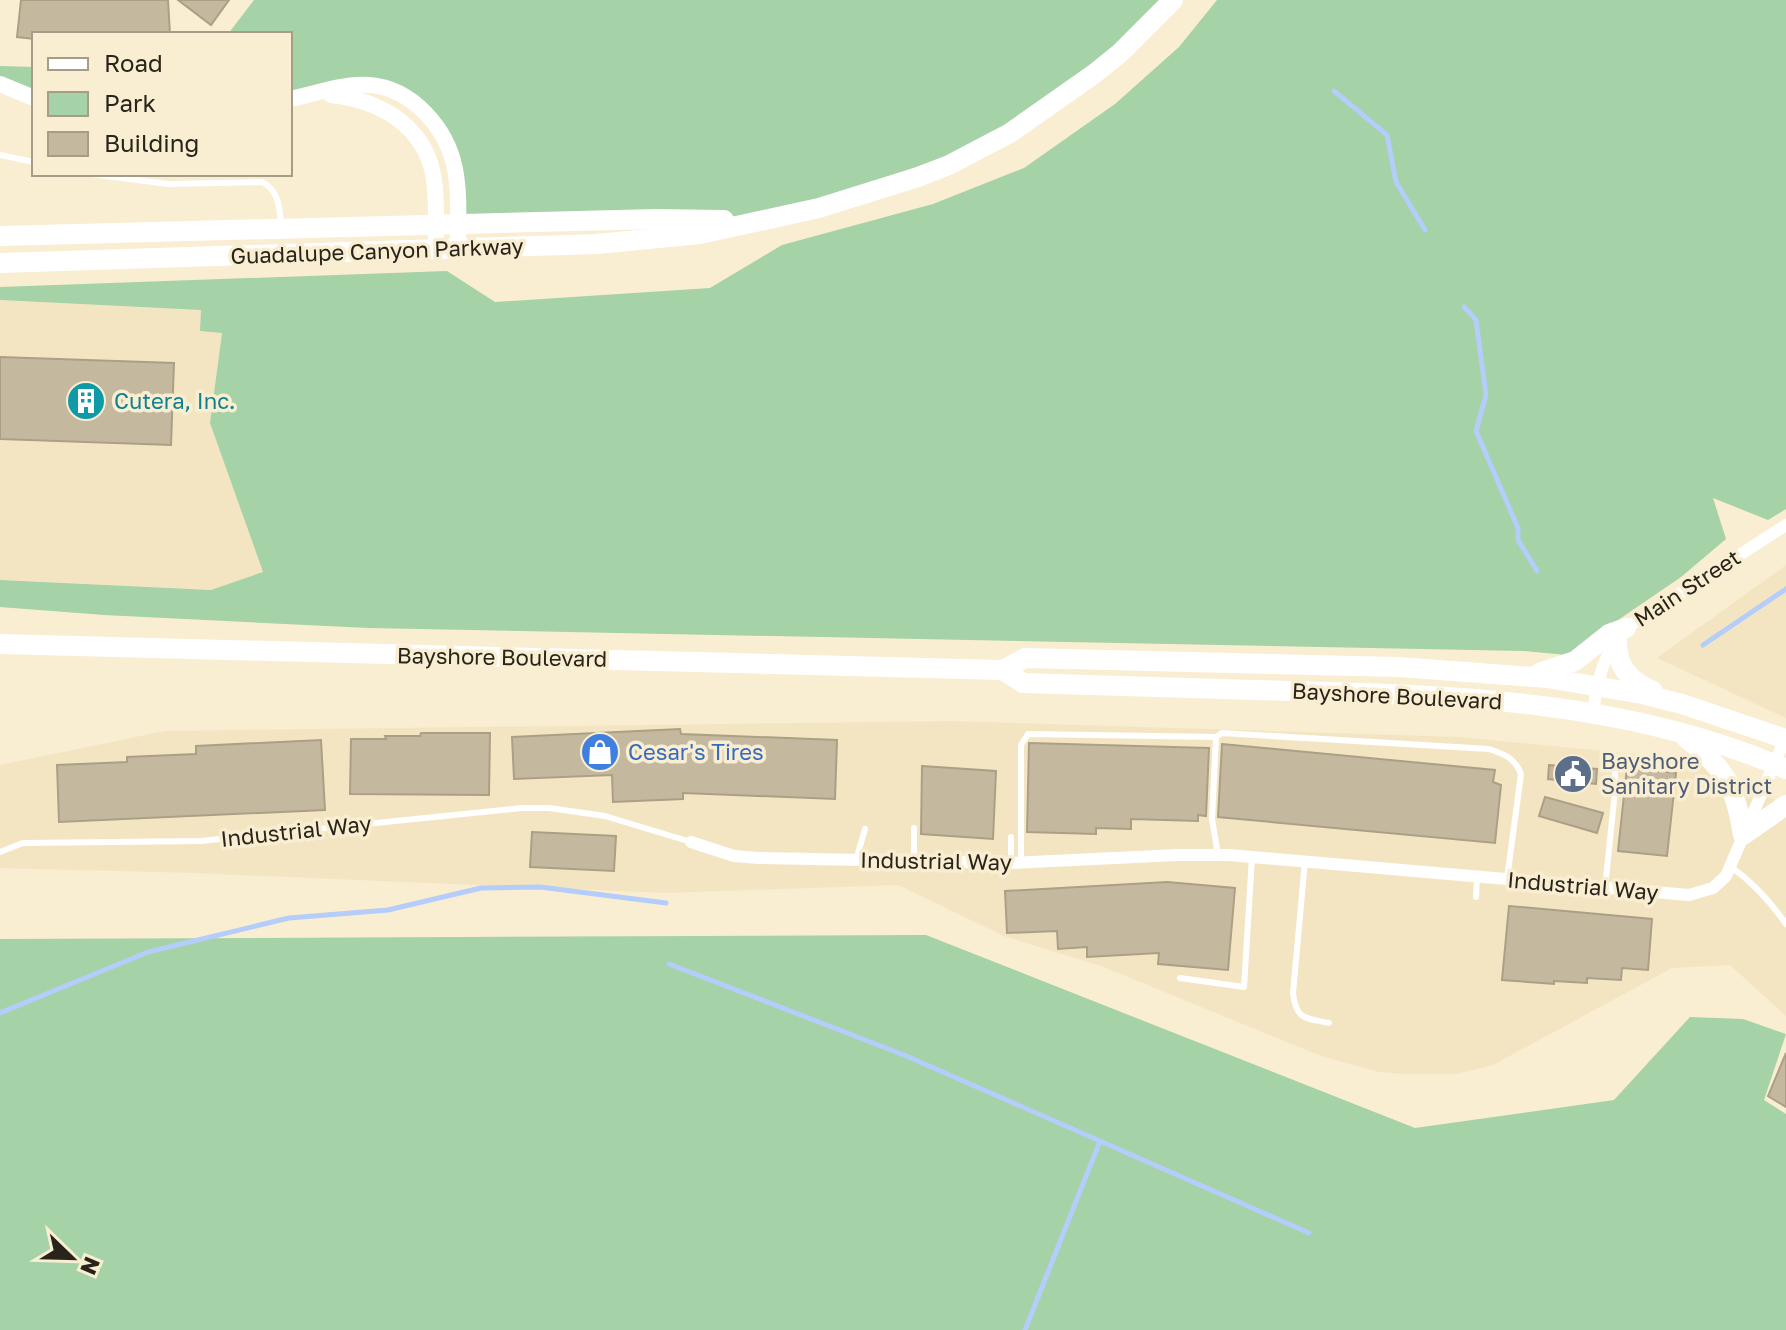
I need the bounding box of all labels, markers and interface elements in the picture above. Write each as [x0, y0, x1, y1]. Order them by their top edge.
legend [32, 32, 292, 176]
text: Road [104, 48, 163, 77]
text: Park [104, 88, 156, 117]
text: Building [104, 128, 199, 157]
street label: Guadalupe Canyon Parkway [230, 232, 524, 269]
building icon: Cutera, Inc. [65, 380, 107, 422]
place label: Cutera, Inc. [114, 387, 235, 414]
street label: Main Street [1628, 543, 1745, 632]
street label: Bayshore Boulevard [397, 641, 607, 672]
street label: Bayshore Boulevard [1291, 677, 1503, 714]
shop icon: Cesar's Tires [579, 731, 621, 773]
place label: Cesar's Tires [628, 738, 764, 765]
place label: Bayshore Sanitary District [1601, 747, 1772, 799]
public building icon: Bayshore Sanitary District [1552, 753, 1594, 795]
street label: Industrial Way [219, 809, 373, 852]
street label: Industrial Way [860, 846, 1012, 875]
street label: Industrial Way [1506, 865, 1660, 906]
north arrow [32, 1218, 112, 1298]
text: N [75, 1253, 107, 1279]

